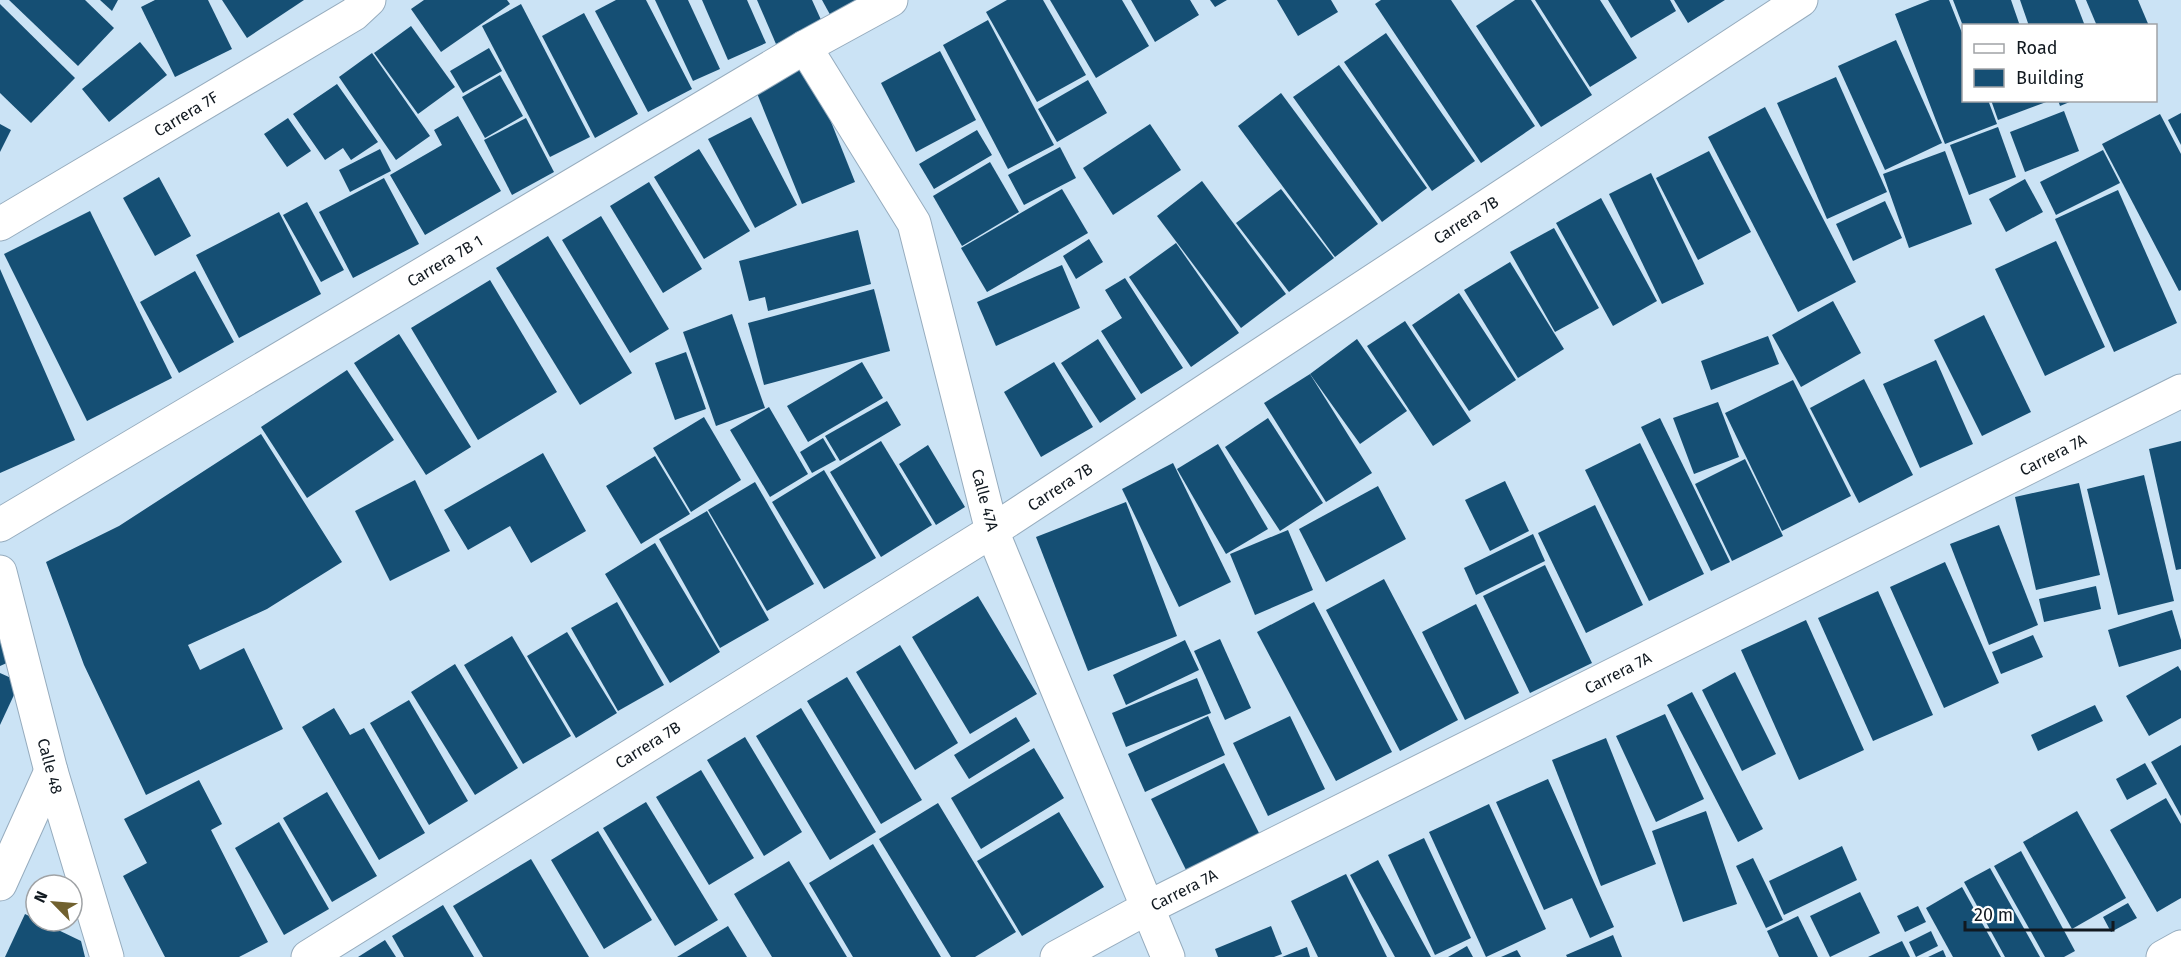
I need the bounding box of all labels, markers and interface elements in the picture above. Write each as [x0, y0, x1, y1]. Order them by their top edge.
legend [1962, 24, 2157, 102]
text: Road [2016, 37, 2058, 59]
text: Building [2016, 67, 2084, 89]
street label: Carrera 7F [150, 87, 222, 141]
street label: Carrera 7B [1430, 192, 1502, 248]
street label: Carrera 7B 1 [404, 231, 486, 291]
street label: Carrera 7A [2016, 430, 2090, 480]
street label: Carrera 7B [1024, 459, 1096, 515]
street label: Calle 47A [968, 467, 1003, 534]
street label: Carrera 7A [1581, 648, 1655, 698]
street label: Carrera 7B [612, 717, 684, 773]
street label: Calle 48 [33, 736, 67, 796]
street label: Carrera 7A [1147, 865, 1221, 915]
north arrow [24, 873, 84, 933]
text: N [30, 888, 52, 906]
scale bar [1965, 894, 2114, 932]
text: 20 m [1974, 904, 2013, 926]

